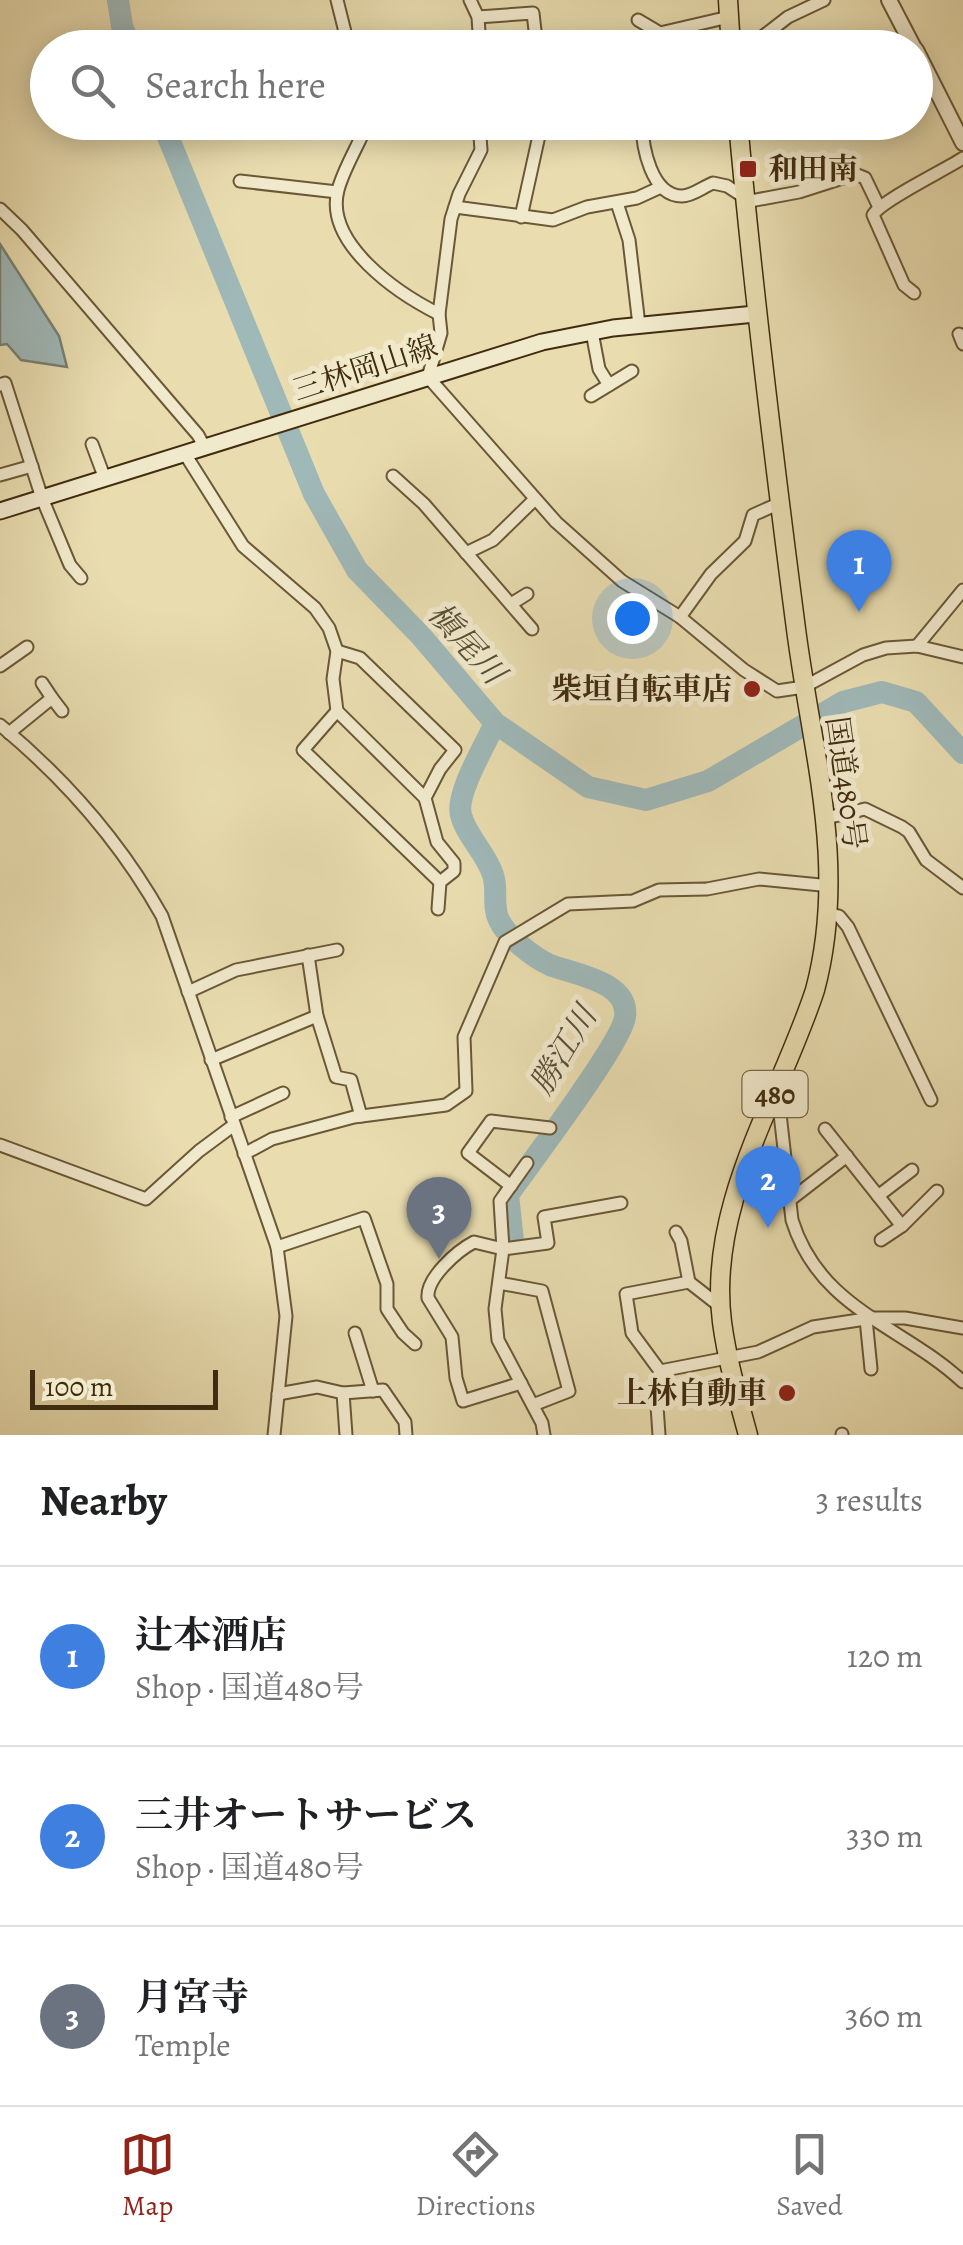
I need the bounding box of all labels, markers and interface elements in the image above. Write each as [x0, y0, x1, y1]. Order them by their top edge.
search box [30, 30, 933, 140]
icon: search [65, 58, 120, 113]
text: Search here [145, 59, 326, 111]
place label: 和田南 [768, 149, 858, 189]
marker: 和田南 [737, 158, 759, 180]
street label: 三林岡山線 [287, 326, 443, 410]
pin: 1 [826, 530, 892, 612]
water label: 槇尾川 [419, 593, 517, 696]
your location [607, 593, 658, 644]
place label: 柴垣自転車店 [552, 669, 732, 709]
marker: 柴垣自転車店 [741, 678, 763, 700]
street label: 国道480号 [817, 714, 875, 852]
water label: 勝江川 [519, 995, 608, 1102]
road number: 480 [742, 1071, 808, 1117]
pin: 2 [736, 1146, 800, 1228]
pin: 3 [406, 1176, 472, 1259]
scale bar [30, 1365, 218, 1410]
text: 100 m [45, 1368, 113, 1406]
place label: 上林自動車 [617, 1373, 767, 1413]
marker: 上林自動車 [776, 1382, 798, 1404]
text: Nearby [40, 1472, 167, 1529]
text: 3 results [816, 1478, 923, 1522]
text: 辻本酒店 [135, 1609, 287, 1661]
text: 1 [67, 1634, 78, 1678]
text: 120 m [847, 1634, 923, 1678]
text: Shop · 国道480号 [135, 1665, 364, 1709]
text: 三井オートサービス [135, 1789, 477, 1841]
text: 2 [65, 1814, 80, 1858]
text: 330 m [846, 1814, 923, 1858]
text: Shop · 国道480号 [135, 1845, 364, 1889]
text: 月宮寺 [135, 1971, 249, 2023]
text: 3 [66, 1994, 79, 2038]
text: 360 m [845, 1994, 923, 2038]
text: Temple [135, 2023, 231, 2067]
tab: Map [120, 2127, 175, 2225]
tab: Directions [416, 2127, 536, 2225]
tab: Saved [776, 2127, 843, 2225]

